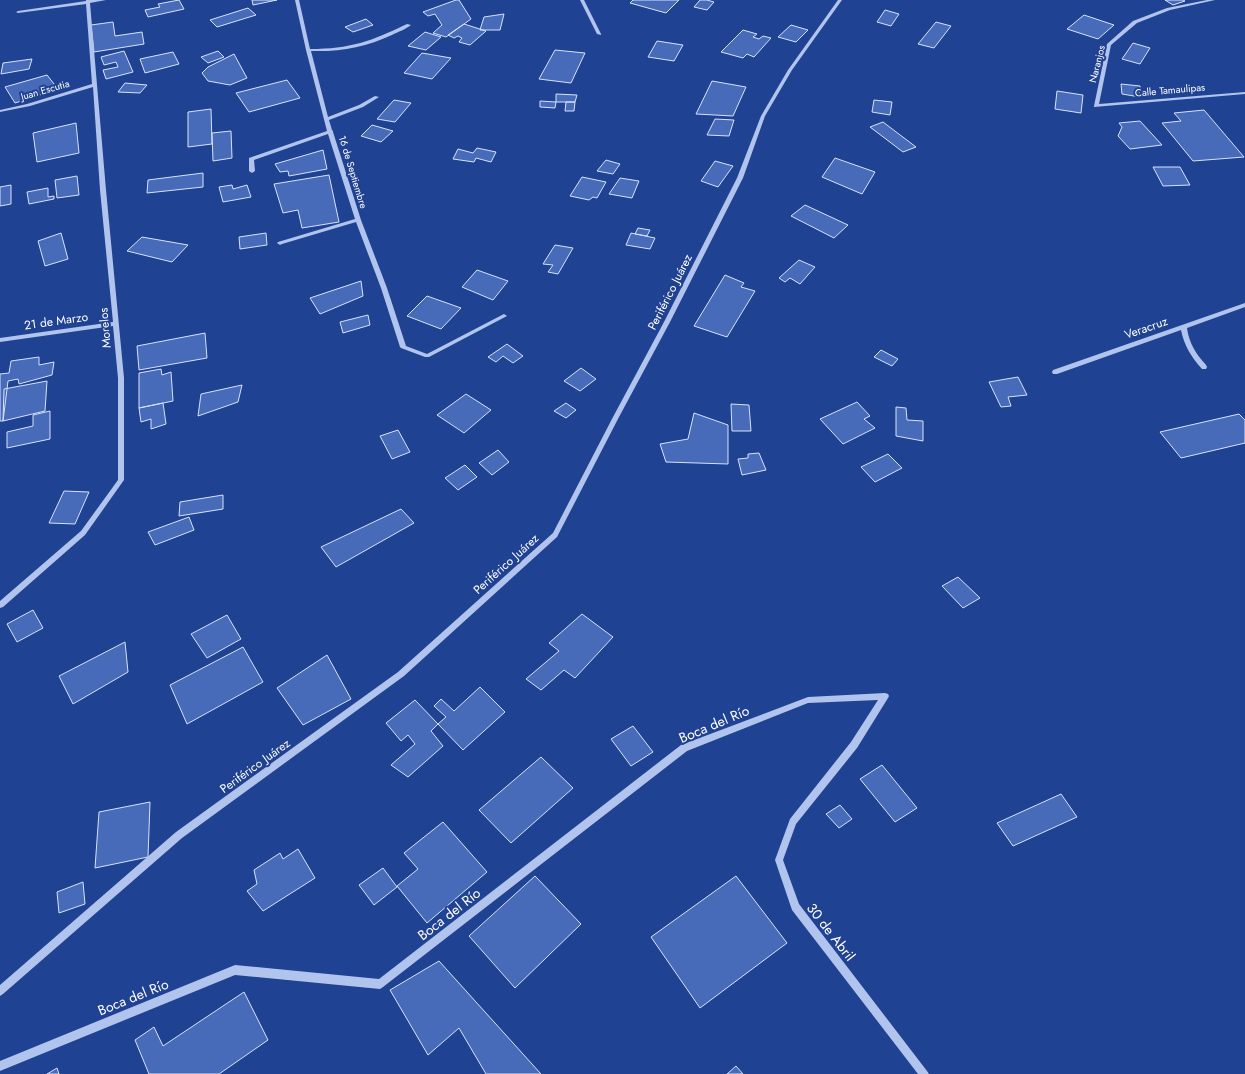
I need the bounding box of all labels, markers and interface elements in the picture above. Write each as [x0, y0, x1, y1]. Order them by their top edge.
street label: Naranjos [1085, 44, 1109, 84]
street label: Juan Escutia [17, 76, 71, 105]
street label: Calle Tamaulipas [1134, 79, 1206, 101]
street label: 16 de Septiembre [335, 134, 371, 210]
street label: Periférico Juárez [643, 251, 697, 333]
street label: Morelos [94, 307, 116, 349]
street label: 21 de Marzo [23, 308, 90, 334]
street label: Veracruz [1122, 312, 1171, 344]
street label: Periférico Juárez [469, 529, 543, 598]
street label: Boca del Río [676, 700, 753, 748]
street label: Periférico Juárez [216, 734, 294, 798]
street label: Boca del Río [413, 883, 485, 945]
street label: 30 de Abril [802, 899, 860, 965]
street label: Boca del Río [95, 974, 172, 1020]

